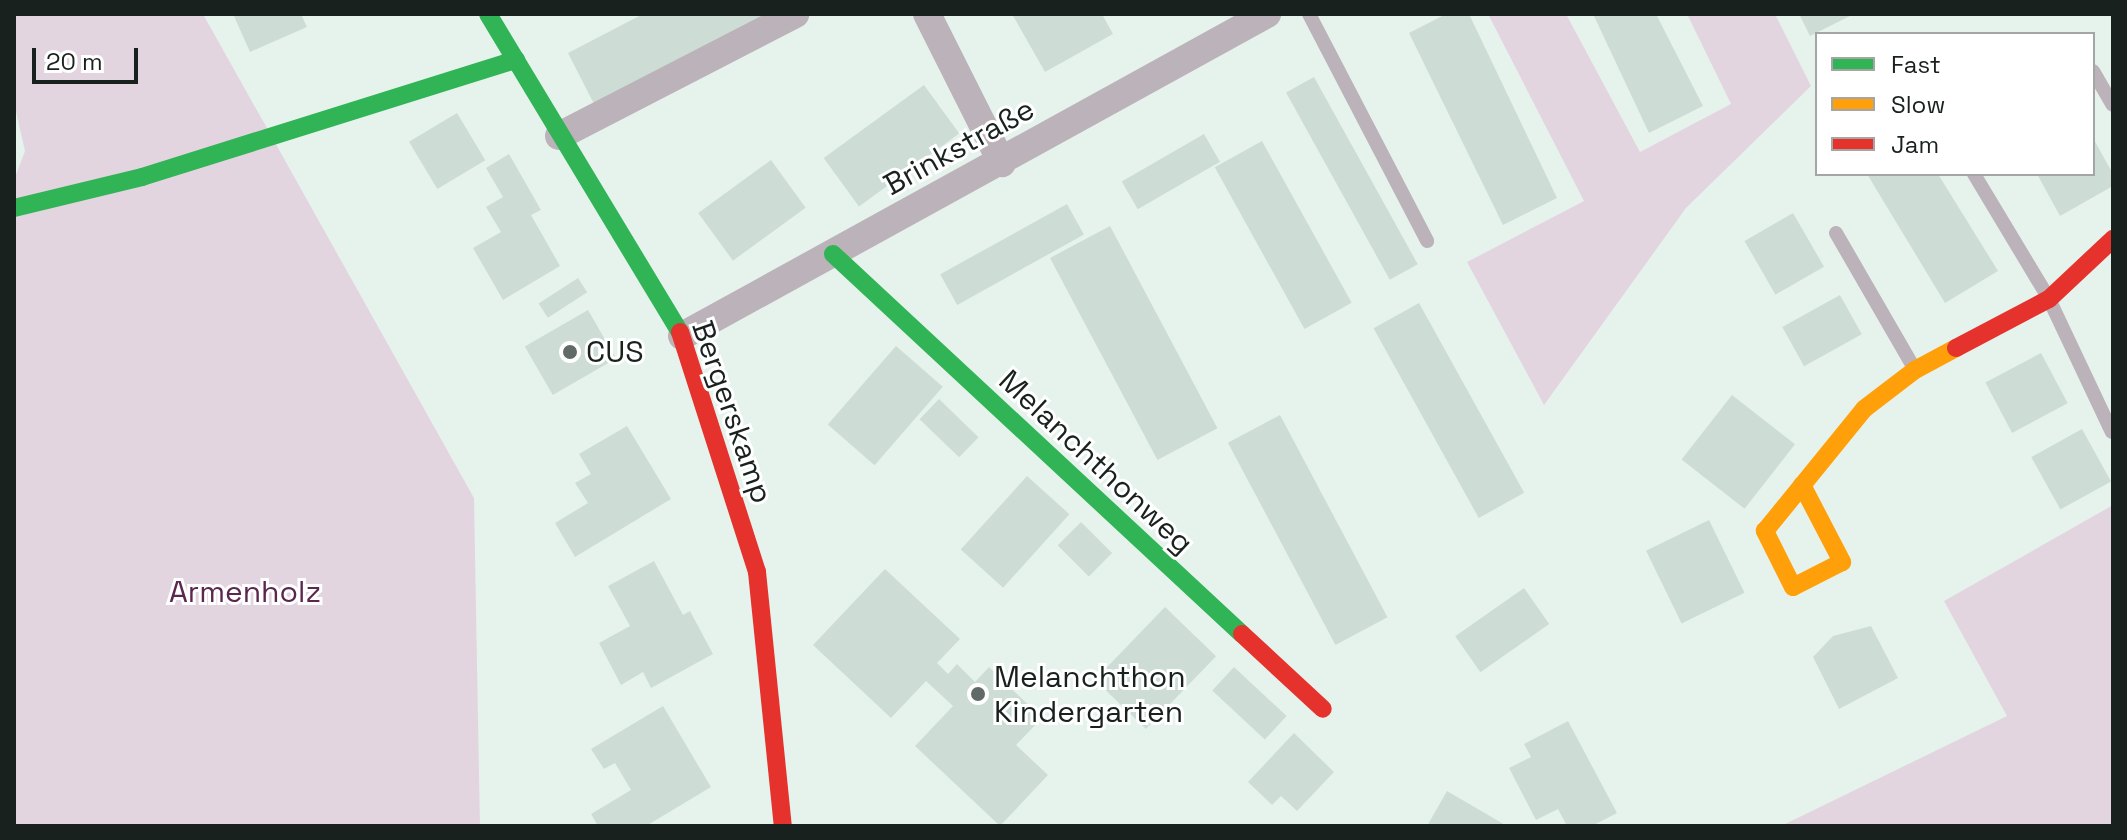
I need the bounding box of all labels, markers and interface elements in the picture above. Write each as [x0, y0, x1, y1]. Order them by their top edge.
scale bar [36, 32, 142, 82]
legend [1815, 32, 2095, 176]
text: 20 m [46, 46, 103, 77]
text: Fast [1891, 49, 1941, 80]
text: Slow [1891, 89, 1945, 120]
street label: Brinkstraße [877, 91, 1041, 203]
text: Jam [1891, 129, 1939, 160]
street label: Bergerskamp [684, 316, 780, 508]
place label: CUS [586, 334, 644, 370]
marker: CUS [561, 343, 579, 361]
street label: Melanchthonweg [991, 363, 1201, 561]
park label: Armenholz [169, 574, 321, 610]
place label: Melanchthon Kindergarten [994, 659, 1186, 730]
marker: Melanchthon Kindergarten [969, 685, 987, 703]

